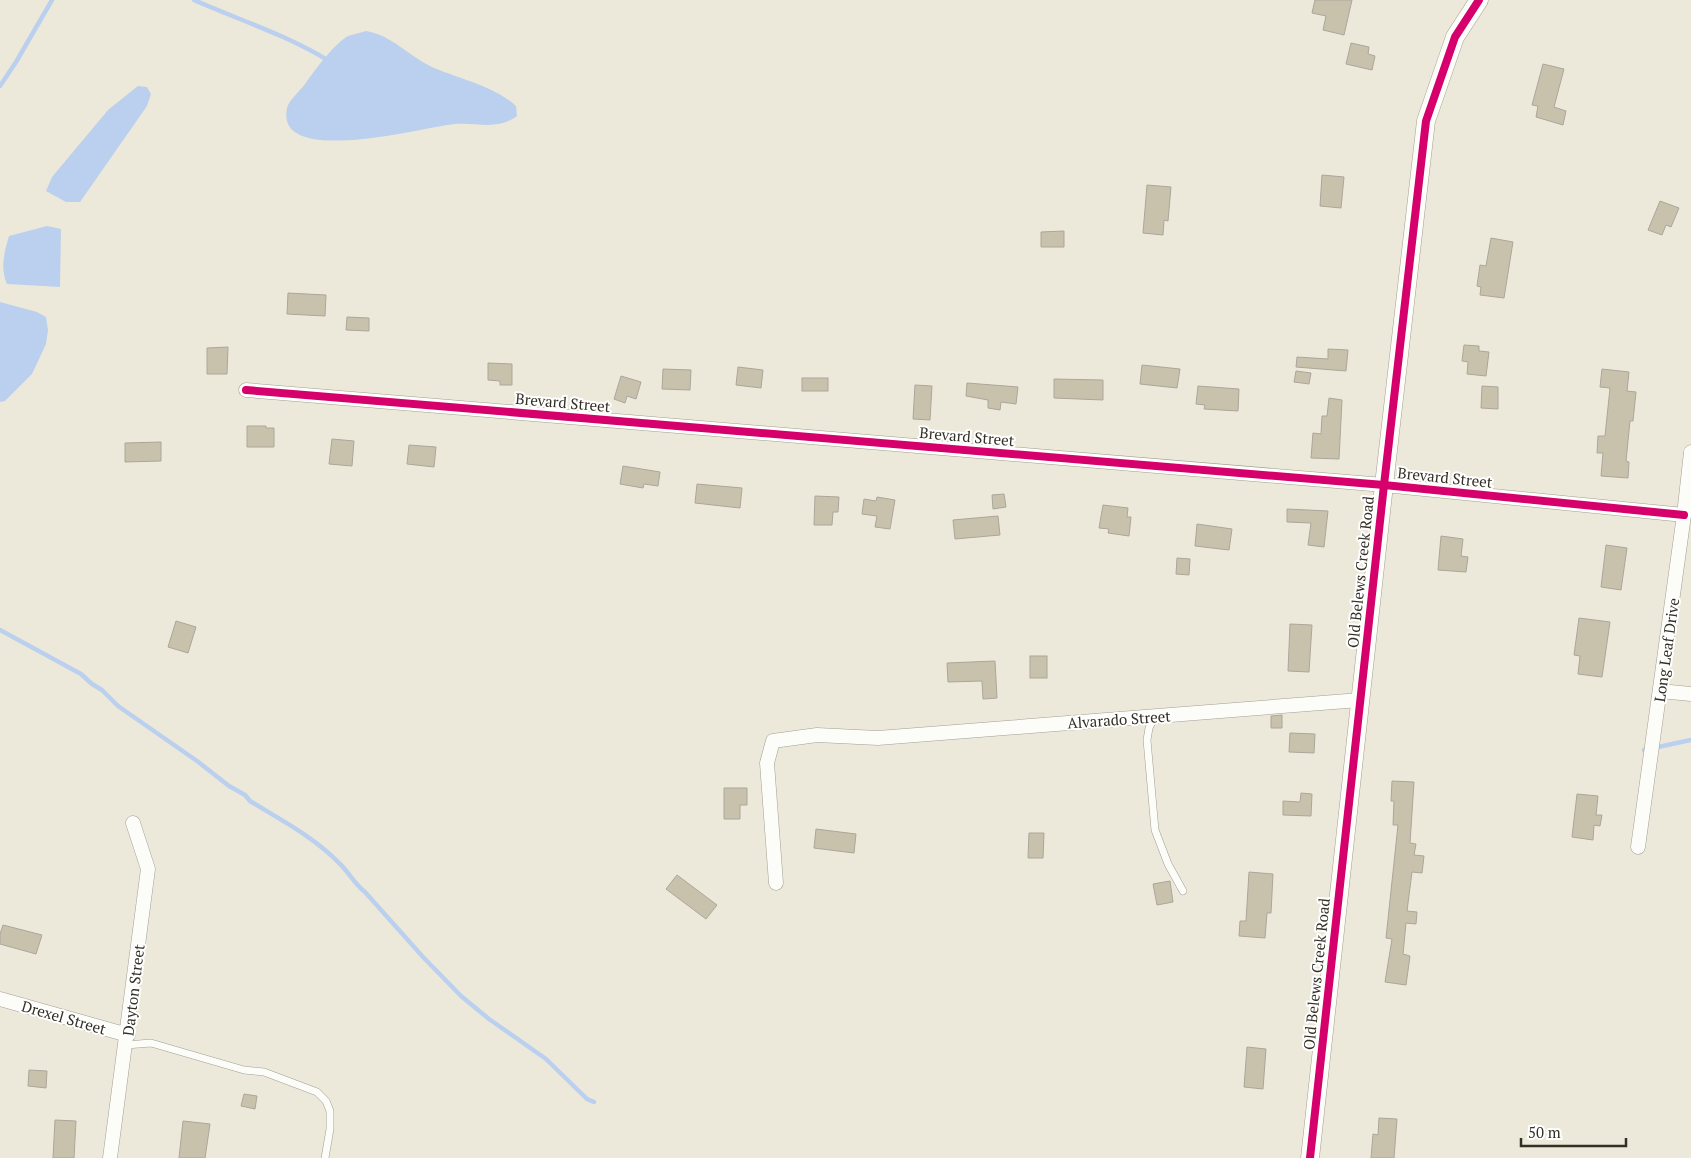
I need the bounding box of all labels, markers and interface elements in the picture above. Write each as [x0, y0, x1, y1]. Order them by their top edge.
street label: Brevard Street [515, 388, 612, 416]
street label: Brevard Street [919, 422, 1016, 450]
street label: Brevard Street [1397, 462, 1494, 492]
street label: Old Belews Creek Road [1342, 495, 1378, 649]
street label: Long Leaf Drive [1649, 597, 1683, 703]
street label: Alvarado Street [1067, 705, 1172, 733]
street label: Old Belews Creek Road [1298, 897, 1334, 1051]
street label: Dayton Street [117, 943, 149, 1037]
street label: Drexel Street [19, 995, 109, 1039]
scale bar [1521, 1116, 1626, 1148]
text: 50 m [1528, 1122, 1561, 1142]

